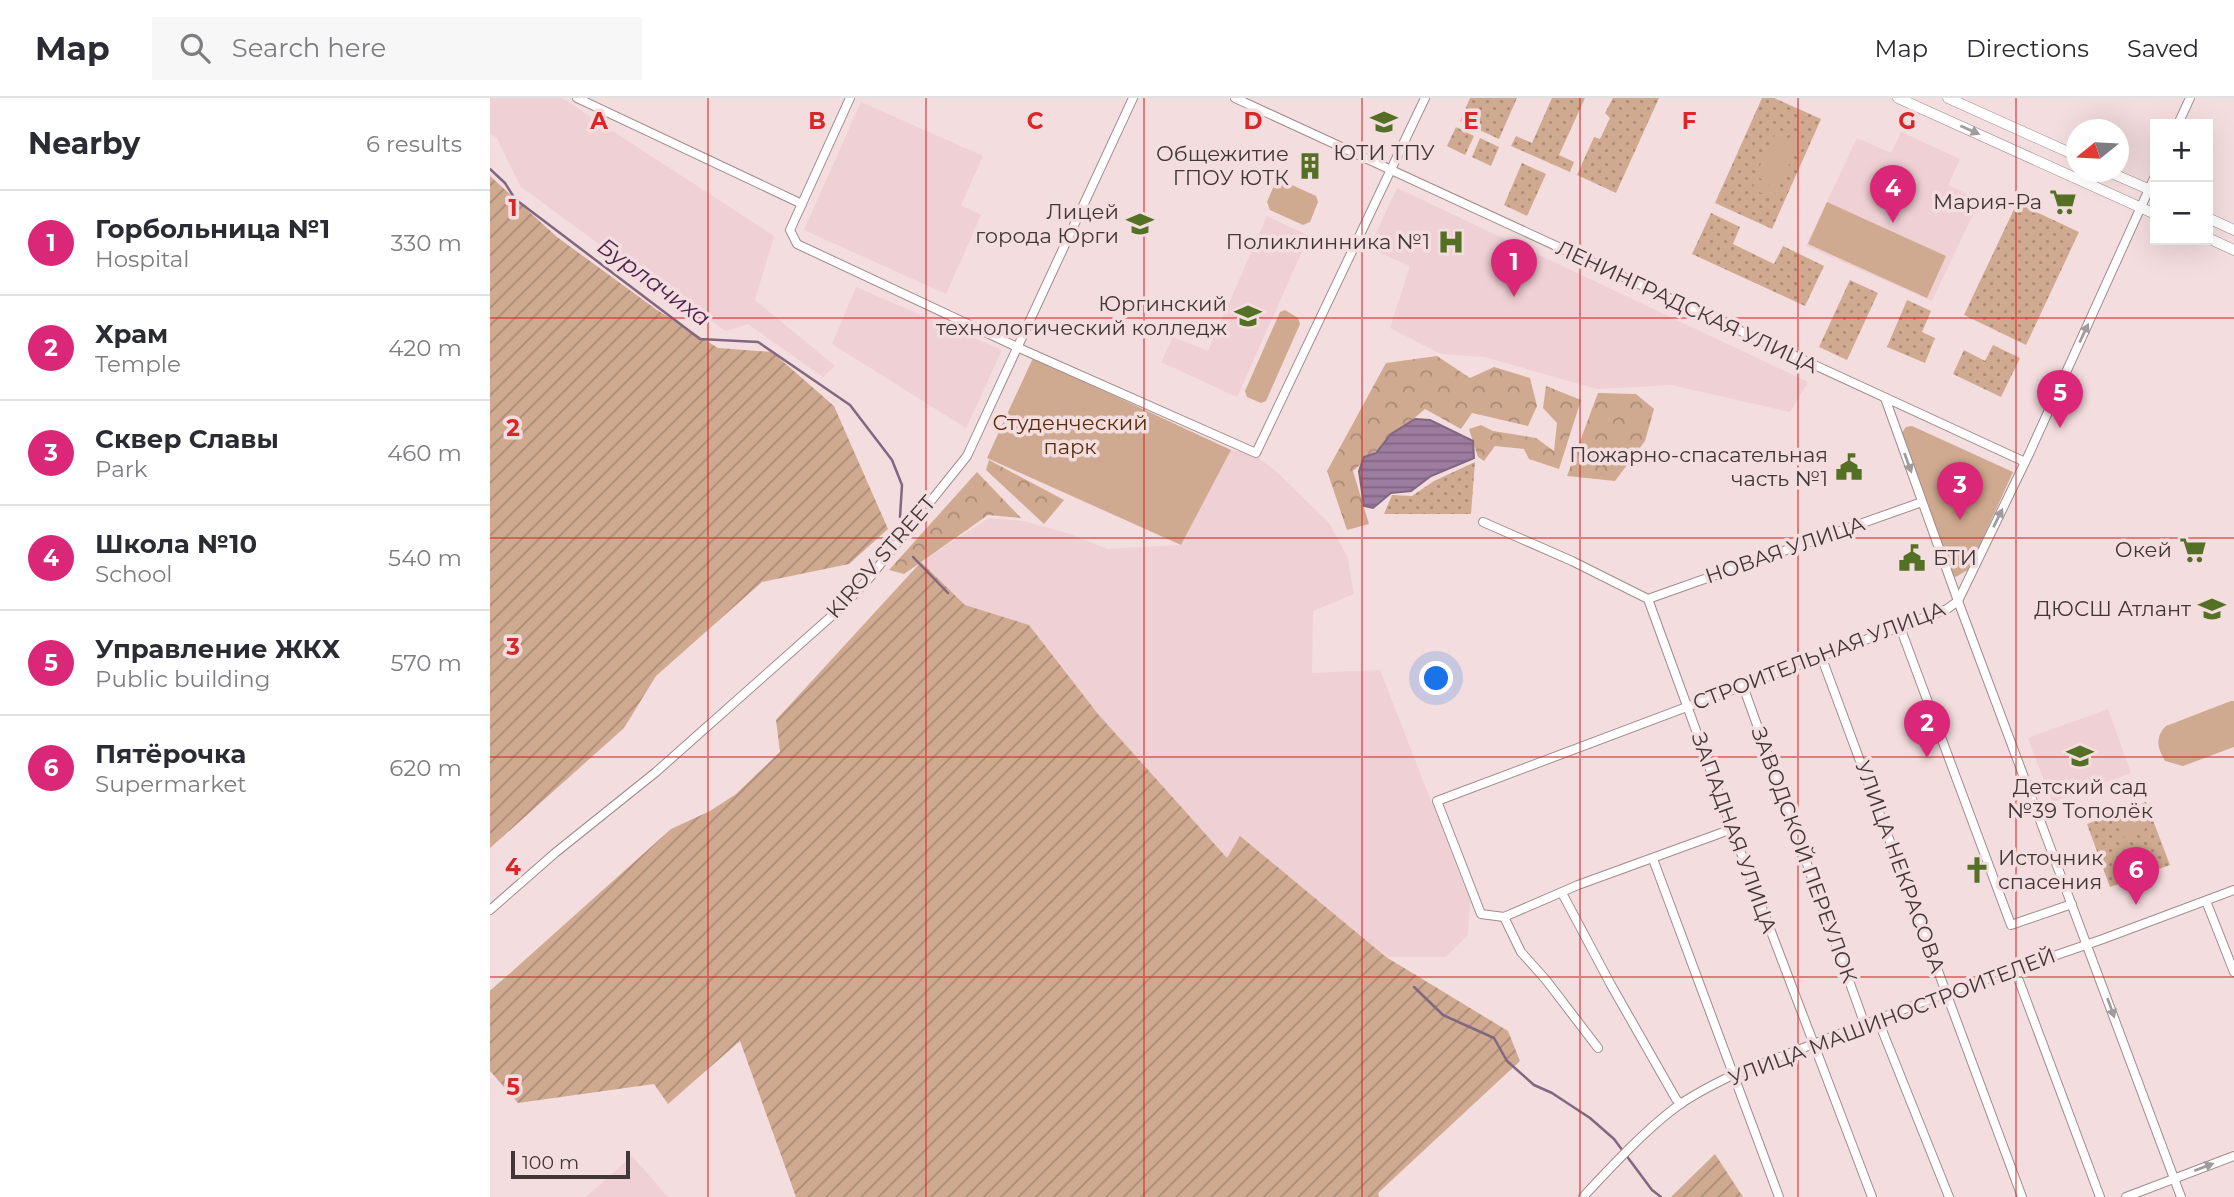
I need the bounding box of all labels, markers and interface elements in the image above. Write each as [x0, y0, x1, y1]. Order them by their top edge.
search box [152, 17, 642, 80]
text: Map [35, 28, 110, 68]
icon: search [176, 29, 214, 67]
text: Search here [232, 32, 386, 64]
text: Map [1875, 34, 1928, 63]
text: Directions [1966, 34, 2089, 63]
text: Saved [2127, 34, 2199, 63]
text: A [589, 107, 608, 135]
text: B [808, 107, 826, 135]
text: C [1027, 107, 1044, 135]
text: D [1244, 107, 1263, 135]
school or university icon: ЮТИ ТПУ [1369, 107, 1399, 137]
text: E [1463, 107, 1479, 135]
text: F [1682, 107, 1697, 135]
text: G [1898, 107, 1916, 135]
north arrow [2066, 119, 2129, 182]
map controls [2150, 119, 2213, 245]
button: + [2150, 119, 2213, 182]
text: Nearby [28, 125, 140, 162]
one-way arrow [1960, 125, 1980, 136]
text: 6 results [366, 130, 462, 158]
place label: ЮТИ ТПУ [1333, 140, 1435, 165]
place label: Общежитие ГПОУ ЮТК [1156, 141, 1289, 190]
building icon: Общежитие ГПОУ ЮТК [1295, 151, 1325, 181]
pin: 4 [1870, 165, 1916, 223]
button: − [2150, 182, 2213, 245]
supermarket icon: Мария-Ра [2048, 187, 2078, 217]
place label: Мария-Ра [1933, 189, 2042, 214]
text: 1 [508, 194, 518, 222]
place label: Лицей города Юрги [975, 199, 1119, 248]
school or university icon: Лицей города Юрги [1125, 209, 1155, 239]
text: Горбольница №1 [95, 213, 330, 245]
hospital icon: Поликлинника №1 [1436, 227, 1466, 257]
text: 1 [46, 229, 56, 257]
text: 330 m [391, 229, 462, 257]
place label: Поликлинника №1 [1226, 229, 1430, 254]
water label: Бурлачиха [592, 232, 716, 332]
street label: ЛЕНИНГРАДСКАЯ УЛИЦА [1552, 235, 1822, 378]
pin: 1 [1491, 239, 1537, 297]
text: Hospital [95, 245, 190, 273]
place label: Юргинский технологический колледж [936, 291, 1227, 340]
school or university icon: Юргинский технологический колледж [1233, 301, 1263, 331]
text: Храм [95, 318, 168, 350]
one-way arrow [2078, 323, 2090, 343]
text: 2 [44, 334, 58, 362]
text: 420 m [388, 334, 462, 362]
text: Temple [95, 350, 181, 378]
pin: 5 [2037, 370, 2083, 428]
park label: Студенческий парк [992, 410, 1148, 459]
text: 2 [506, 414, 520, 442]
text: Сквер Славы [95, 423, 279, 455]
text: 3 [44, 439, 58, 467]
text: 460 m [387, 439, 462, 467]
place label: Пожарно-спасательная часть №1 [1569, 442, 1828, 491]
public building icon: Пожарно-спасательная часть №1 [1834, 452, 1864, 482]
one-way arrow [1902, 452, 1913, 473]
text: Park [95, 455, 148, 483]
pin: 3 [1937, 462, 1983, 520]
street label: KIROV STREET [821, 490, 941, 623]
one-way arrow [1993, 507, 2004, 528]
street label: НОВАЯ УЛИЦА [1702, 510, 1868, 589]
text: Школа №10 [95, 528, 257, 560]
supermarket icon: Окей [2178, 535, 2208, 565]
place label: Окей [2115, 537, 2172, 562]
public building icon: БТИ [1897, 543, 1927, 573]
text: 4 [43, 544, 59, 572]
text: 540 m [388, 544, 462, 572]
place label: БТИ [1933, 545, 1977, 570]
text: School [95, 560, 173, 588]
school or university icon: ДЮСШ Атлант [2197, 594, 2227, 624]
street label: СТРОИТЕЛЬНАЯ УЛИЦА [1689, 596, 1949, 715]
place label: ДЮСШ Атлант [2034, 596, 2191, 621]
text: Управление ЖКХ [95, 633, 340, 665]
text: 3 [505, 633, 520, 661]
text: 5 [44, 649, 58, 677]
text: 570 m [391, 649, 462, 677]
your location [1419, 661, 1453, 695]
text: Public building [95, 665, 270, 693]
pin: 2 [1904, 700, 1950, 758]
street label: ЗАВОДСКОЙ ПЕРЕУЛОК [1746, 723, 1863, 987]
street label: ЗАПАДНАЯ УЛИЦА [1686, 729, 1783, 937]
text: Пятёрочка [95, 738, 246, 770]
school or university icon: Детский сад №39 Тополёк [2065, 741, 2095, 771]
text: 6 [44, 754, 58, 782]
text: 620 m [389, 754, 462, 782]
street label: УЛИЦА НЕКРАСОВА [1850, 757, 1951, 977]
text: Supermarket [95, 770, 247, 798]
place label: Детский сад №39 Тополёк [2007, 774, 2153, 823]
place label: Источник спасения [1998, 845, 2103, 894]
pin: 6 [2113, 847, 2159, 905]
text: 4 [505, 853, 521, 881]
church icon: Источник спасения [1962, 855, 1992, 885]
street label: УЛИЦА МАШИНОСТРОИТЕЛЕЙ [1725, 942, 2059, 1091]
one-way arrow [2106, 997, 2117, 1018]
text: 5 [506, 1073, 520, 1101]
scale bar [511, 1148, 630, 1180]
text: 100 m [522, 1151, 579, 1174]
one-way arrow [2194, 1162, 2215, 1173]

